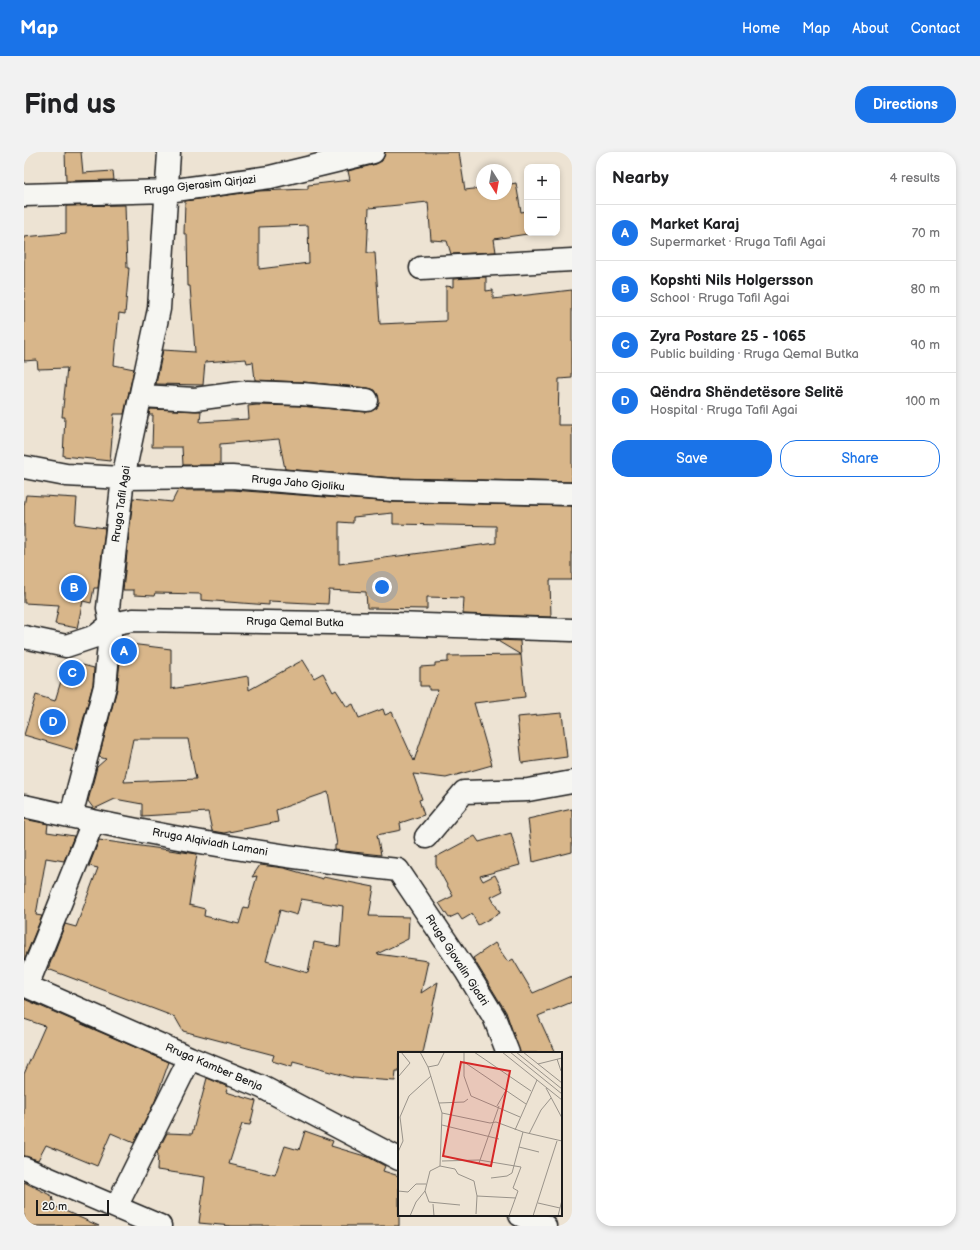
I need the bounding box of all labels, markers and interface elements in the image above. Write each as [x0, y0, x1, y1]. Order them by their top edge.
text: Map [20, 17, 58, 40]
text: Home [742, 20, 780, 37]
text: Map [802, 20, 830, 37]
text: About [852, 20, 889, 37]
text: Contact [911, 20, 960, 37]
button: Directions [855, 86, 956, 123]
text: Find us [24, 88, 116, 121]
north arrow [476, 164, 512, 200]
map controls [524, 164, 560, 236]
button: + [524, 164, 560, 200]
text: Nearby [612, 168, 669, 188]
text: 4 results [890, 170, 940, 186]
street label: Rruga Gjerasim Qirjazi [143, 173, 257, 197]
button: − [524, 200, 560, 236]
text: Market Karaj [650, 215, 739, 234]
text: A [621, 225, 629, 241]
text: 70 m [912, 225, 940, 241]
text: Supermarket · Rruga Tafil Agai [650, 234, 826, 250]
text: Kopshti Nils Holgersson [650, 271, 813, 290]
text: B [620, 281, 630, 297]
text: 80 m [911, 281, 940, 297]
text: School · Rruga Tafil Agai [650, 290, 789, 306]
text: Zyra Postare 25 - 1065 [650, 327, 806, 346]
text: C [620, 337, 630, 353]
text: 90 m [911, 337, 940, 353]
text: Public building · Rruga Qemal Butka [650, 346, 859, 362]
text: Qëndra Shëndetësore Selitë [650, 383, 843, 402]
text: D [620, 393, 630, 409]
text: 100 m [905, 393, 940, 409]
text: Hospital · Rruga Tafil Agai [650, 402, 798, 418]
button: Save [612, 440, 772, 477]
button: Share [780, 440, 940, 477]
street label: Rruga Tafil Agai [109, 465, 133, 543]
street label: Rruga Jaho Gjoliku [251, 472, 345, 494]
pin: B [61, 573, 87, 603]
your location [372, 577, 392, 597]
street label: Rruga Qemal Butka [246, 615, 344, 629]
pin: A [111, 636, 137, 666]
pin: C [59, 658, 85, 688]
pin: D [40, 707, 66, 737]
street label: Rruga Alqiviadh Lamani [151, 825, 269, 859]
street label: Rruga Gjovalin Gjadri [423, 912, 491, 1008]
street label: Rruga Kamber Benja [163, 1041, 265, 1093]
inset map [398, 1052, 562, 1216]
scale bar [36, 1198, 109, 1217]
text: 20 m [42, 1200, 67, 1213]

